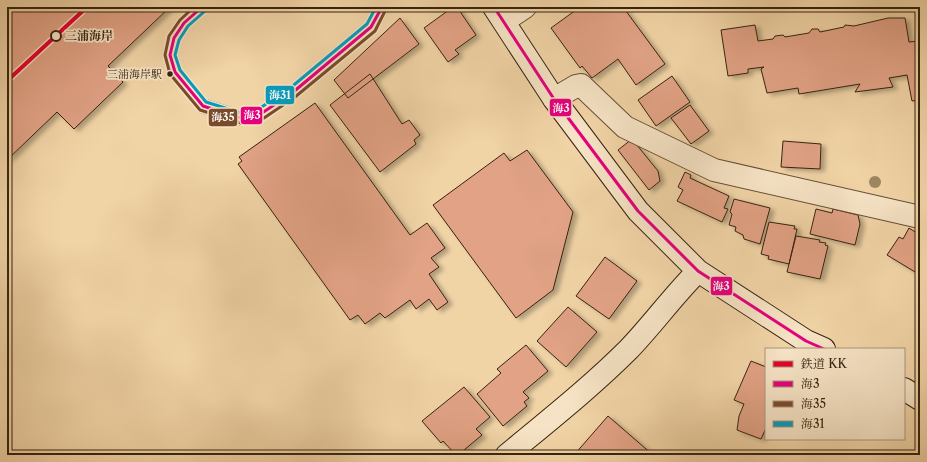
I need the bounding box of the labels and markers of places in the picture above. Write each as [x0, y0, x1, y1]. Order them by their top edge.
place label: 三浦海岸 [65, 28, 113, 43]
marker: 三浦海岸 [50, 30, 62, 42]
place label: 三浦海岸駅 [107, 67, 162, 81]
marker: 三浦海岸駅 [165, 69, 175, 79]

